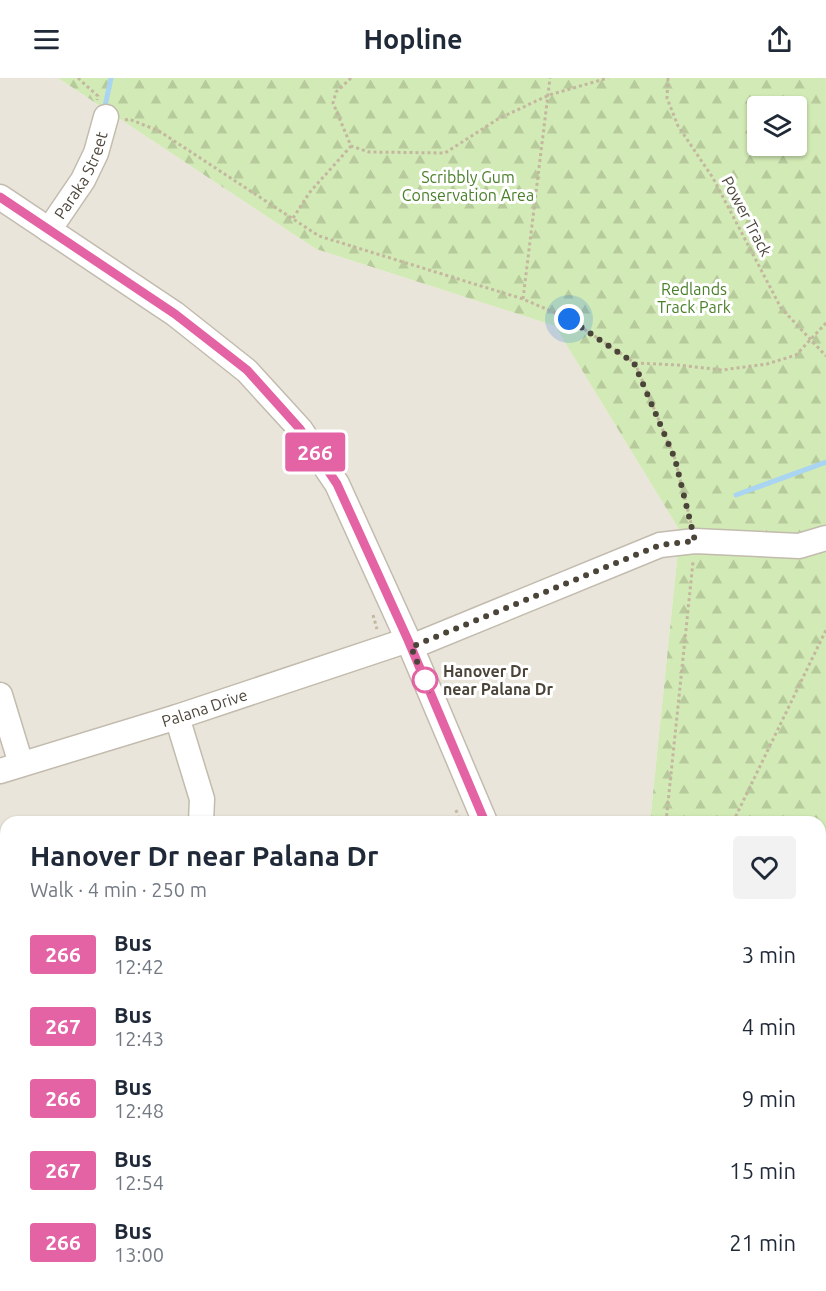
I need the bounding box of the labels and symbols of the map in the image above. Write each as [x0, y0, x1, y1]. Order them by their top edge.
street label: Paraka Street [50, 129, 111, 222]
park label: Scribbly Gum Conservation Area [402, 168, 534, 204]
street label: Power Track [718, 173, 776, 259]
park label: Redlands Track Park [657, 280, 731, 316]
your location [554, 304, 584, 334]
line badge: 266 [280, 432, 350, 472]
place label: Hanover Dr near Palana Dr [443, 662, 553, 698]
marker: Hanover Dr near Palana Dr [412, 667, 438, 693]
street label: Palana Drive [159, 685, 250, 730]

